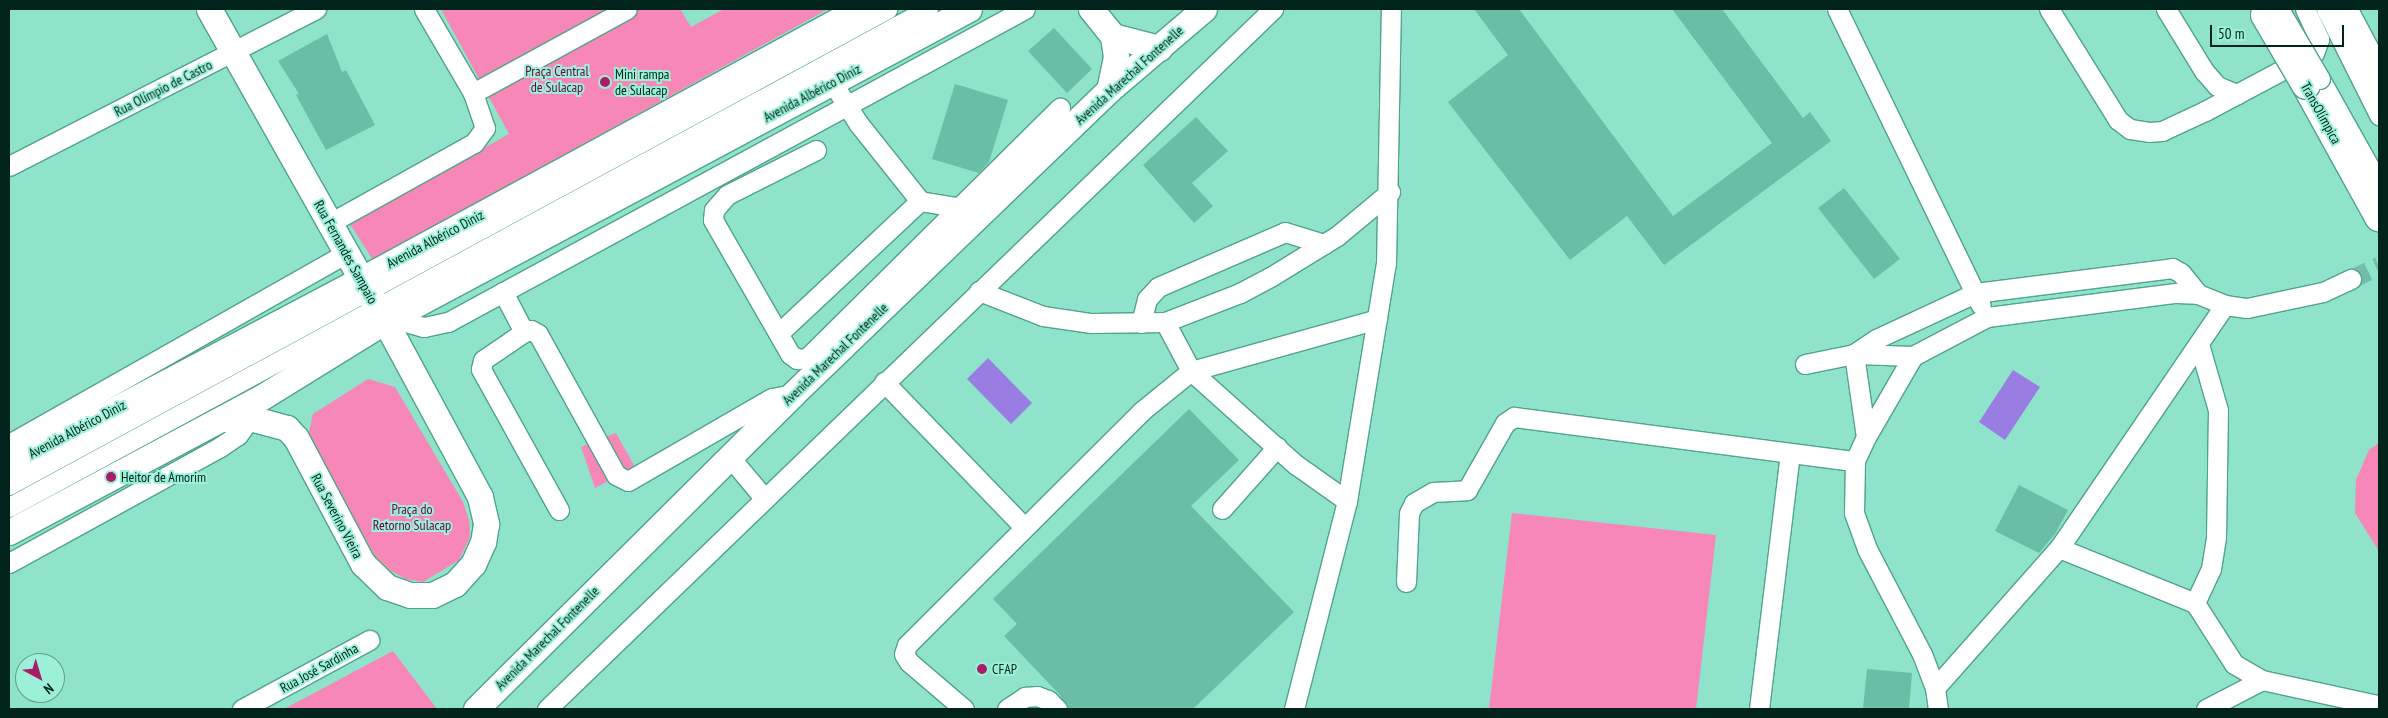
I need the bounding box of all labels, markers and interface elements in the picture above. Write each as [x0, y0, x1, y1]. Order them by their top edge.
scale bar [2213, 15, 2347, 47]
street label: Avenida Marechal Fontenelle [1071, 22, 1187, 128]
text: 50 m [2218, 24, 2244, 43]
street label: Rua Olímpio de Castro [111, 56, 215, 120]
street label: Avenida Albérico Diniz [760, 60, 864, 126]
park label: Praça Central de Sulacap [525, 63, 589, 95]
place label: Mini rampa de Sulacap [615, 66, 669, 98]
marker: Mini rampa de Sulacap [599, 76, 611, 88]
street label: TransOlímpica [2297, 79, 2345, 147]
street label: Rua Fernandes Sampaio [311, 197, 381, 307]
street label: Avenida Albérico Diniz [383, 206, 487, 272]
street label: Avenida Marechal Fontenelle [779, 299, 891, 409]
street label: Avenida Albérico Diniz [25, 396, 129, 462]
place label: Heitor de Amorim [121, 469, 206, 485]
marker: Heitor de Amorim [105, 471, 117, 483]
street label: Rua Severino Vieira [308, 471, 366, 561]
park label: Praça do Retorno Sulacap [373, 501, 451, 534]
street label: Avenida Marechal Fontenelle [492, 583, 602, 693]
street label: Rua José Sardinha [277, 640, 361, 696]
north arrow [15, 653, 65, 703]
place label: CFAP [992, 661, 1017, 677]
marker: CFAP [976, 663, 988, 675]
text: N [40, 680, 57, 698]

